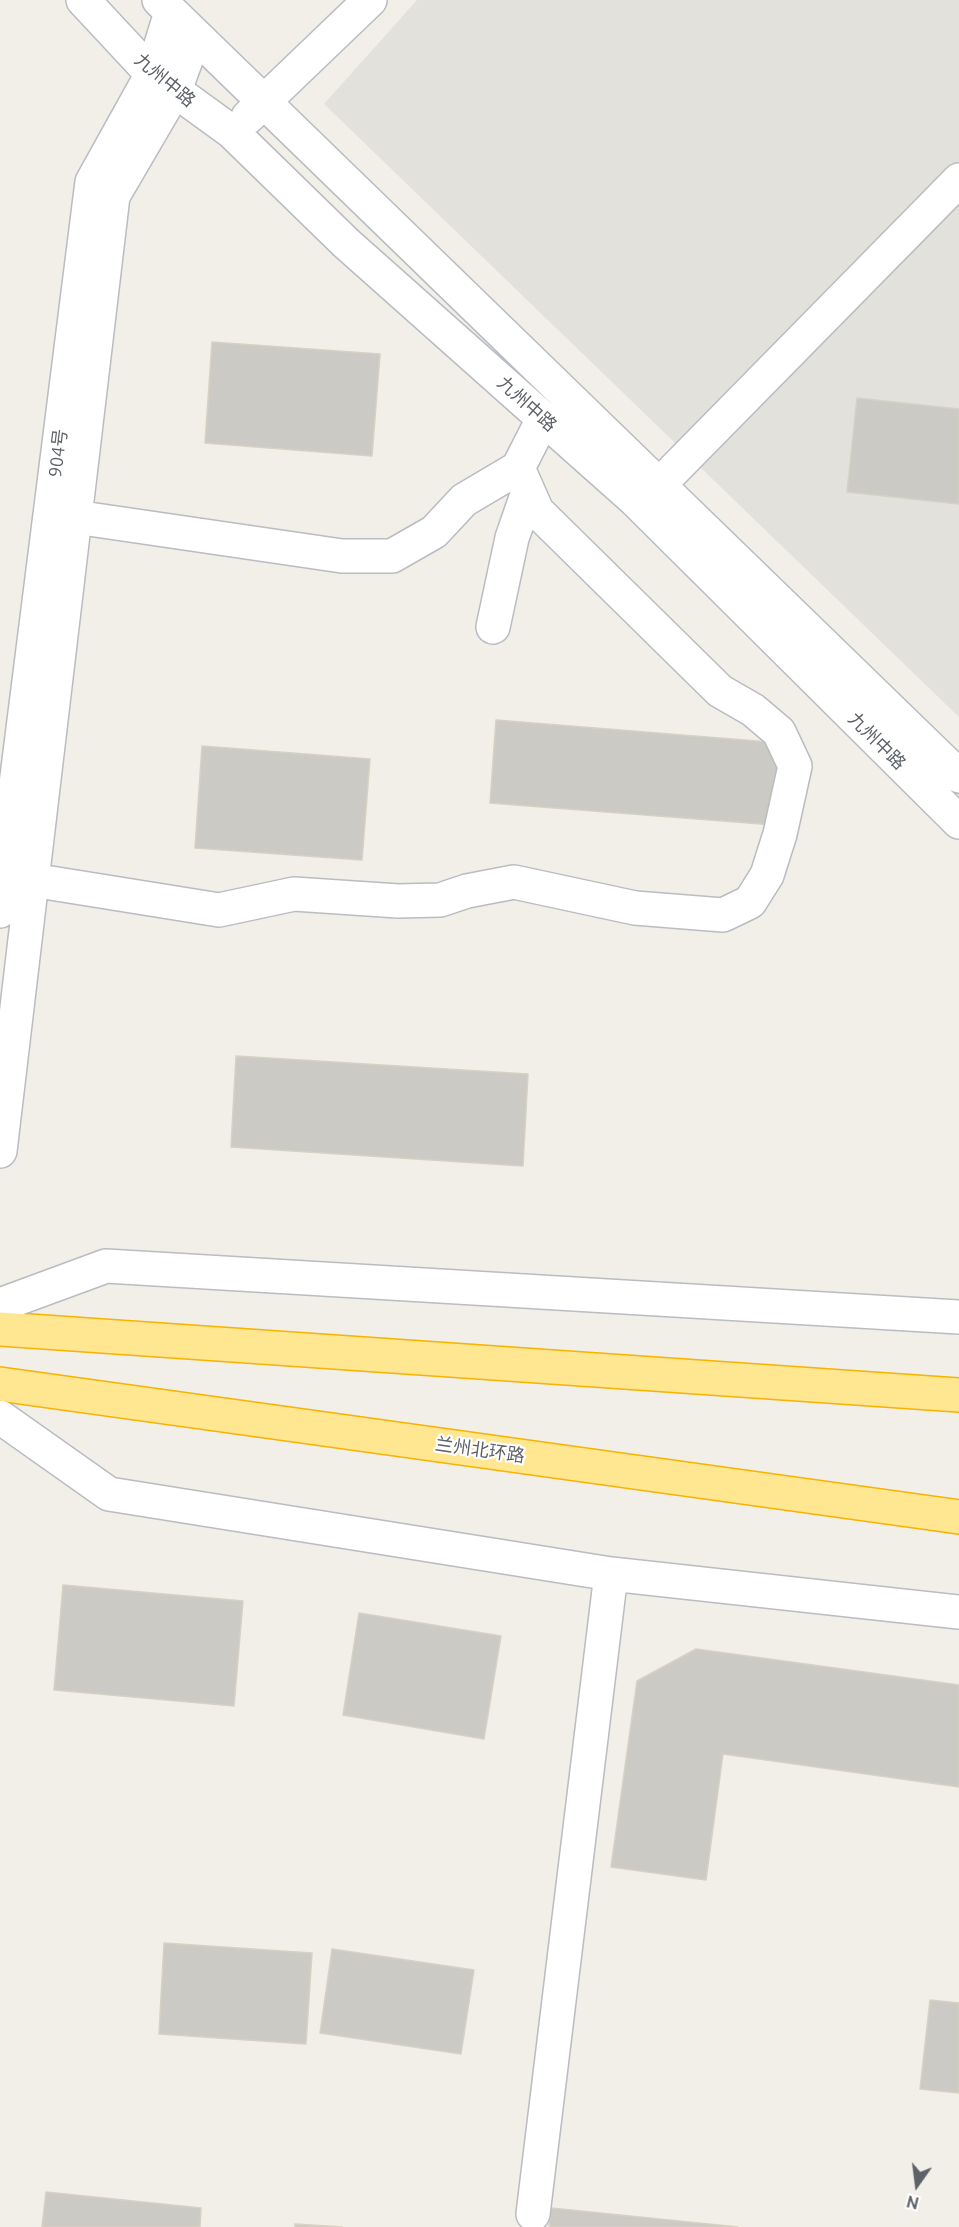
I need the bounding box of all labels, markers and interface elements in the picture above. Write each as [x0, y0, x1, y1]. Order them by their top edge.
street label: 九州中路 [130, 49, 200, 111]
street label: 九州中路 [493, 372, 561, 436]
street label: 904号 [44, 428, 72, 478]
street label: 九州中路 [844, 708, 910, 774]
street label: 兰州北环路 [434, 1433, 526, 1467]
north arrow [887, 2155, 947, 2215]
text: N [905, 2192, 921, 2213]

